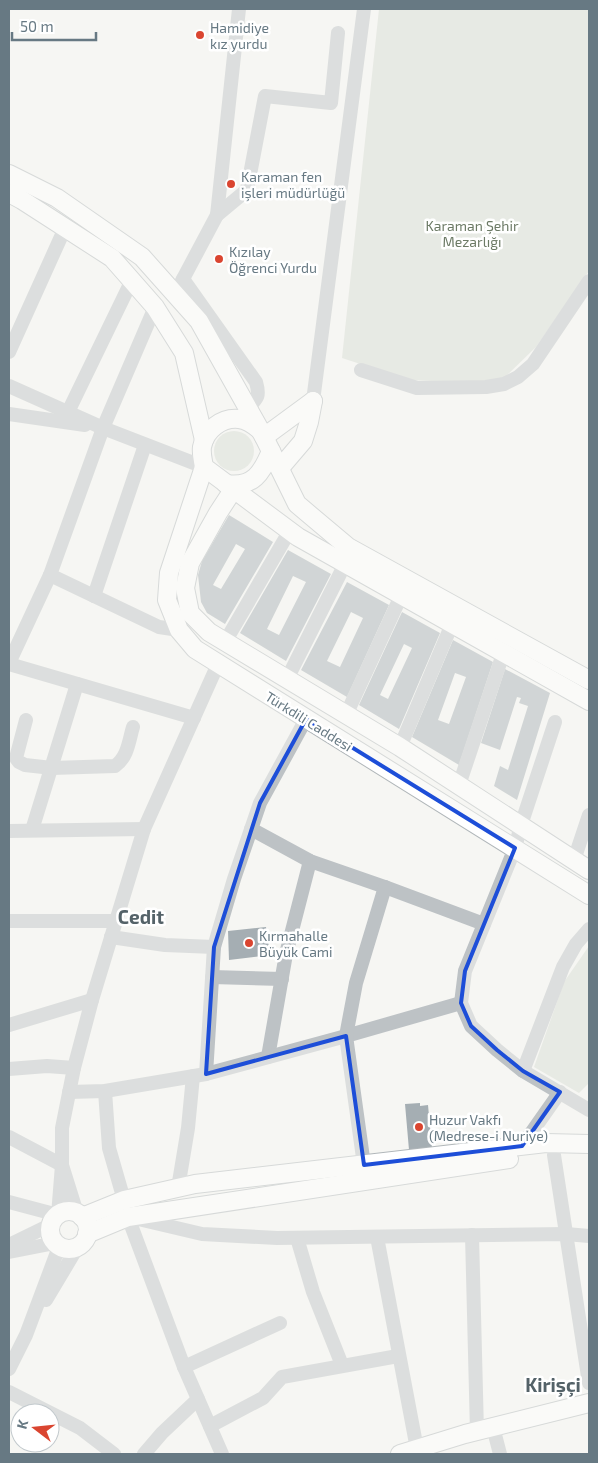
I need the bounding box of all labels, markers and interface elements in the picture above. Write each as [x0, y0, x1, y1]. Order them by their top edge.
scale bar [12, 10, 96, 42]
text: 50 m [20, 17, 54, 35]
place label: Hamidiye kız yurdu [210, 19, 269, 52]
marker: Hamidiye kız yurdu [194, 29, 206, 41]
place label: Karaman fen işleri müdürlüğü [241, 168, 345, 202]
marker: Karaman fen işleri müdürlüğü [225, 178, 237, 190]
park label: Karaman Şehir Mezarlığı [425, 217, 519, 250]
place label: Kızılay Öğrenci Yurdu [229, 243, 317, 276]
marker: Kızılay Öğrenci Yurdu [213, 253, 225, 265]
street label: Türkdili Caddesi [262, 687, 356, 755]
district label: Cedit [118, 905, 164, 928]
place label: Kırmahalle Büyük Cami [259, 927, 333, 960]
marker: Kırmahalle Büyük Cami [243, 937, 255, 949]
place label: Huzur Vakfı (Medrese-i Nuriye) [429, 1111, 548, 1144]
marker: Huzur Vakfı (Medrese-i Nuriye) [413, 1121, 425, 1133]
district label: Kirişçi [525, 1373, 581, 1397]
north arrow [10, 1403, 60, 1453]
text: K [13, 1418, 31, 1431]

